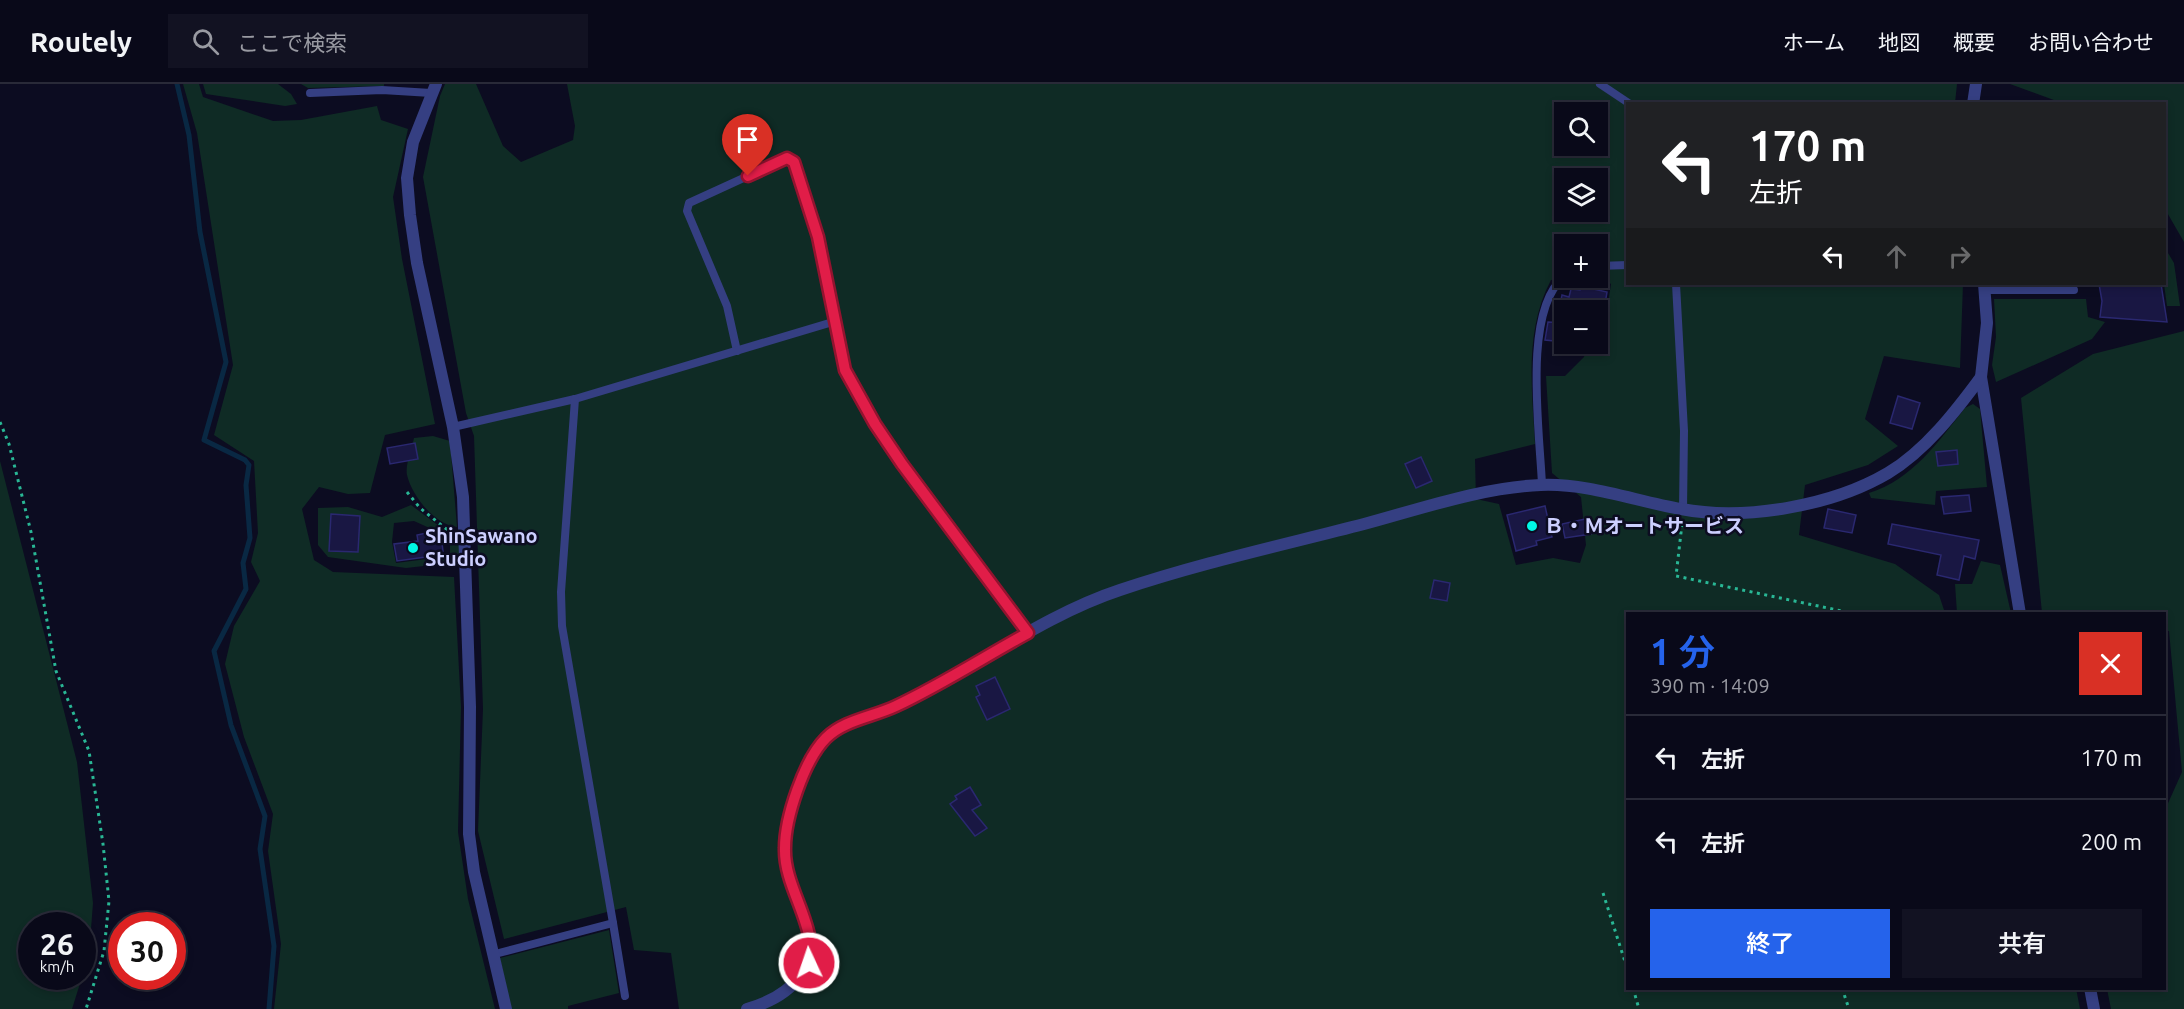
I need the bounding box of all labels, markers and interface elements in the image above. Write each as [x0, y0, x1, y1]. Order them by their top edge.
search box [168, 14, 588, 68]
icon: search [189, 25, 222, 58]
text: Routely [30, 26, 132, 57]
text: ここで検索 [237, 30, 347, 55]
text: ホーム [1783, 30, 1845, 54]
text: 地図 [1878, 30, 1920, 54]
text: 概要 [1953, 30, 1995, 54]
text: お問い合わせ [2028, 30, 2154, 54]
map controls [1554, 102, 1608, 354]
button: search [1554, 102, 1608, 156]
pin [722, 114, 773, 176]
text: 170 m [1749, 122, 1866, 169]
icon: arrive [731, 123, 764, 156]
icon: left [1650, 126, 1728, 204]
button: layers [1554, 168, 1608, 222]
text: 左折 [1749, 177, 1803, 207]
button: + [1554, 234, 1608, 288]
icon: left [1817, 240, 1850, 273]
icon: ahead [1880, 240, 1913, 273]
icon: right [1943, 240, 1976, 273]
button: − [1554, 300, 1608, 354]
place label: Ｂ・Ｍオートサービス [1544, 514, 1744, 537]
marker: Ｂ・Ｍオートサービス [1525, 519, 1539, 533]
place label: ShinSawano Studio [425, 524, 538, 570]
marker: ShinSawano Studio [406, 541, 420, 555]
text: 1 分 [1650, 631, 1715, 672]
button: close [2079, 632, 2142, 695]
text: 390 m · 14:09 [1650, 674, 1770, 697]
icon: left [1650, 741, 1683, 774]
text: 170 m [2081, 745, 2142, 770]
text: 左折 [1701, 746, 1745, 771]
icon: left [1650, 825, 1683, 858]
text: 200 m [2081, 829, 2142, 854]
text: 左折 [1701, 830, 1745, 855]
button: 終了 [1650, 909, 1890, 978]
button: 共有 [1902, 909, 2142, 978]
speed limit sign: 30 [108, 912, 186, 990]
text: 26 [40, 927, 74, 961]
position arrow [777, 931, 841, 995]
text: km/h [40, 958, 74, 975]

